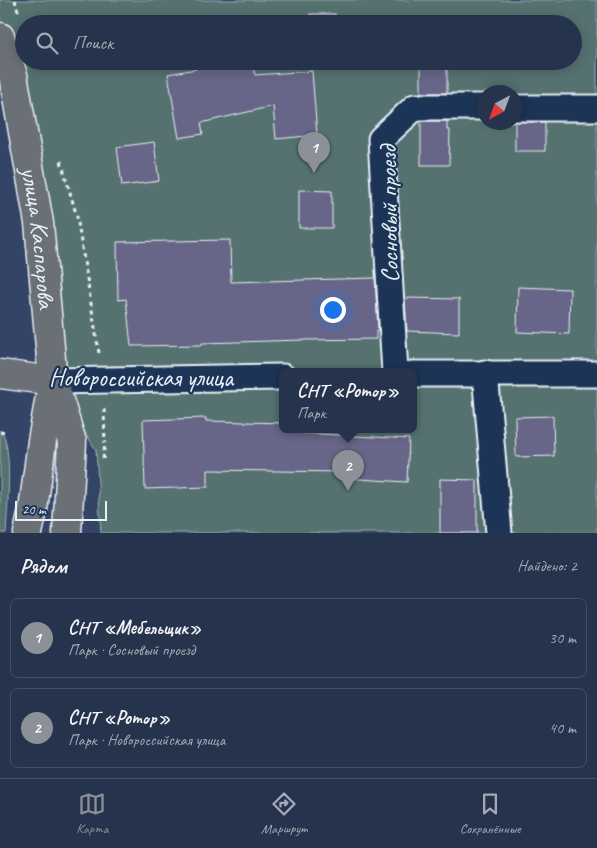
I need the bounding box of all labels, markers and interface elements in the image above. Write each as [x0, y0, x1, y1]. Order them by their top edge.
search box [15, 15, 582, 70]
icon: search [33, 29, 61, 57]
text: Поиск [73, 31, 113, 55]
north arrow [477, 85, 522, 130]
pin: 1 [298, 132, 330, 173]
street label: Сосновый проезд [372, 143, 406, 283]
street label: улица Каспарова [13, 162, 63, 312]
your location [320, 297, 346, 323]
street label: Новороссийская улица [49, 362, 235, 394]
popup [279, 368, 417, 433]
text: СНТ «Ротор» [297, 379, 399, 403]
text: Парк [297, 403, 325, 423]
pin: 2 [332, 450, 364, 491]
scale bar [15, 498, 108, 521]
text: 20 m [22, 501, 46, 518]
text: Рядом [20, 553, 67, 579]
text: Найдено: 2 [517, 556, 577, 576]
text: СНТ «Мебельщик» [68, 616, 201, 640]
text: 1 [33, 628, 41, 648]
text: 30 m [549, 628, 576, 648]
text: Парк · Сосновый проезд [68, 640, 195, 660]
text: СНТ «Ротор» [68, 706, 170, 730]
text: 2 [33, 718, 41, 738]
text: 40 m [549, 718, 576, 738]
text: Парк · Новороссийская улица [68, 730, 225, 750]
tab: Карта [76, 790, 108, 837]
tab: Маршрут [261, 790, 307, 837]
tab: Сохранённые [460, 790, 521, 837]

